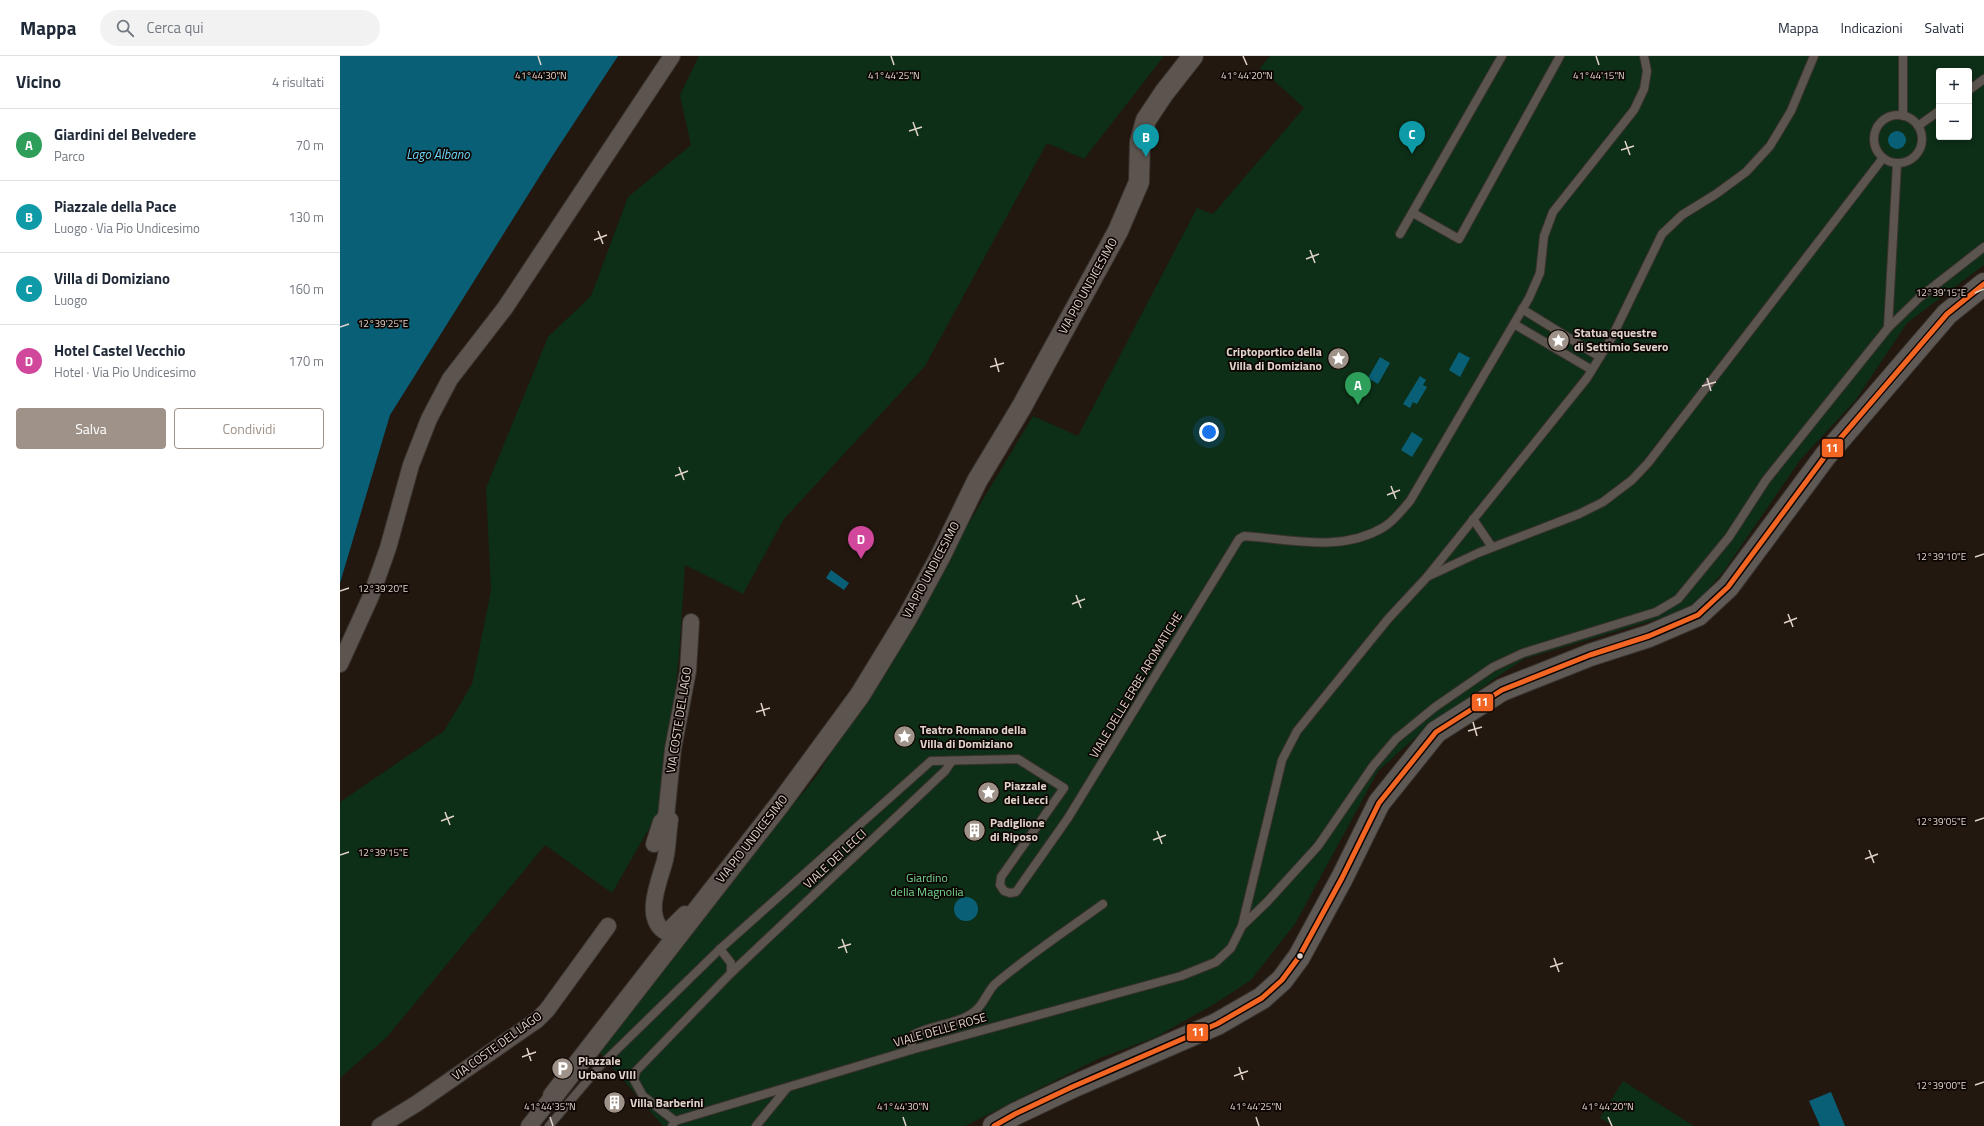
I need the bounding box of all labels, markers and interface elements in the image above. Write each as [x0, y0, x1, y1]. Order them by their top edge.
search box [100, 10, 380, 46]
text: Mappa [20, 13, 76, 42]
text: Cerca qui [146, 16, 204, 39]
icon: search [114, 17, 136, 39]
text: Mappa [1778, 17, 1819, 38]
text: Indicazioni [1841, 17, 1903, 38]
text: Salvati [1925, 17, 1964, 38]
text: 41°44'30"N [515, 68, 567, 83]
text: 41°44'25"N [868, 68, 920, 83]
text: 41°44'20"N [1221, 68, 1273, 83]
text: 41°44'15"N [1573, 68, 1625, 83]
map controls [1936, 68, 1972, 140]
button: + [1936, 68, 1972, 104]
text: Vicino [16, 69, 61, 95]
text: 4 risultati [272, 72, 324, 92]
button: − [1936, 104, 1972, 140]
pin: C [1399, 121, 1425, 154]
text: Giardini del Belvedere [54, 123, 196, 146]
pin: B [1133, 124, 1159, 157]
text: A [25, 135, 33, 155]
text: 70 m [296, 135, 324, 155]
water label: Lago Albano [406, 144, 470, 164]
text: Parco [54, 146, 85, 166]
text: Piazzale della Pace [54, 195, 176, 218]
text: B [25, 207, 33, 227]
text: 130 m [288, 207, 324, 227]
text: Luogo · Via Pio Undicesimo [54, 218, 200, 238]
street label: VIA PIO UNDICESIMO [1053, 234, 1122, 337]
text: Villa di Domiziano [54, 267, 170, 290]
text: C [25, 279, 33, 299]
text: 160 m [288, 279, 324, 299]
text: 12°39'15"E [1916, 285, 1967, 300]
text: Luogo [54, 290, 87, 310]
text: 12°39'25"E [358, 316, 409, 331]
place label: Statua equestre di Settimio Severo [1574, 323, 1668, 356]
place icon: Statua equestre di Settimio Severo [1546, 327, 1572, 353]
text: Hotel Castel Vecchio [54, 339, 186, 362]
place label: Criptoportico della Villa di Domiziano [1226, 342, 1322, 375]
place icon: Criptoportico della Villa di Domiziano [1325, 346, 1351, 372]
text: D [25, 351, 33, 371]
text: 170 m [288, 351, 324, 371]
text: Hotel · Via Pio Undicesimo [54, 362, 196, 382]
pin: A [1345, 372, 1371, 405]
button: Salva [16, 408, 166, 449]
button: Condividi [174, 408, 324, 449]
your location [1199, 422, 1219, 442]
line badge: 11 [1821, 438, 1844, 458]
text: 11 [1826, 440, 1838, 456]
street label: VIA PIO UNDICESIMO [897, 518, 964, 622]
pin: D [848, 526, 874, 559]
text: 12°39'10"E [1916, 549, 1967, 564]
text: 12°39'20"E [358, 581, 409, 596]
street label: VIALE DELLE ERBE AROMATICHE [1084, 608, 1187, 761]
street label: VIA COSTE DEL LAGO [661, 666, 696, 774]
line badge: 11 [1471, 693, 1494, 712]
text: 11 [1476, 694, 1488, 710]
place label: Teatro Romano della Villa di Domiziano [920, 720, 1027, 753]
place icon: Teatro Romano della Villa di Domiziano [891, 724, 917, 750]
place label: Piazzale dei Lecci [1004, 776, 1048, 809]
place icon: Piazzale dei Lecci [975, 780, 1001, 806]
street label: VIA PIO UNDICESIMO [711, 790, 792, 887]
place label: Padiglione di Riposo [990, 813, 1045, 846]
text: 12°39'05"E [1916, 814, 1967, 829]
building icon: Padiglione di Riposo [962, 817, 988, 843]
street label: VIALE DEI LECCI [799, 824, 870, 893]
text: 12°39'15"E [358, 845, 409, 860]
park label: Giardino della Magnolia [890, 868, 964, 901]
unlabelled marker [1295, 951, 1305, 961]
street label: VIA COSTE DEL LAGO [448, 1006, 546, 1085]
street label: VIALE DELLE ROSE [891, 1007, 989, 1052]
line badge: 11 [1186, 1023, 1209, 1042]
text: 11 [1192, 1024, 1204, 1040]
place label: Piazzale Urbano VIII [578, 1051, 636, 1084]
parking icon: Piazzale Urbano VIII [549, 1055, 575, 1081]
text: 12°39'00"E [1916, 1078, 1967, 1093]
building icon: Villa Barberini [601, 1090, 627, 1116]
place label: Villa Barberini [630, 1093, 703, 1112]
text: 41°44'35"N [524, 1099, 576, 1114]
text: 41°44'30"N [877, 1099, 929, 1114]
text: 41°44'25"N [1230, 1099, 1282, 1114]
text: 41°44'20"N [1582, 1099, 1634, 1114]

